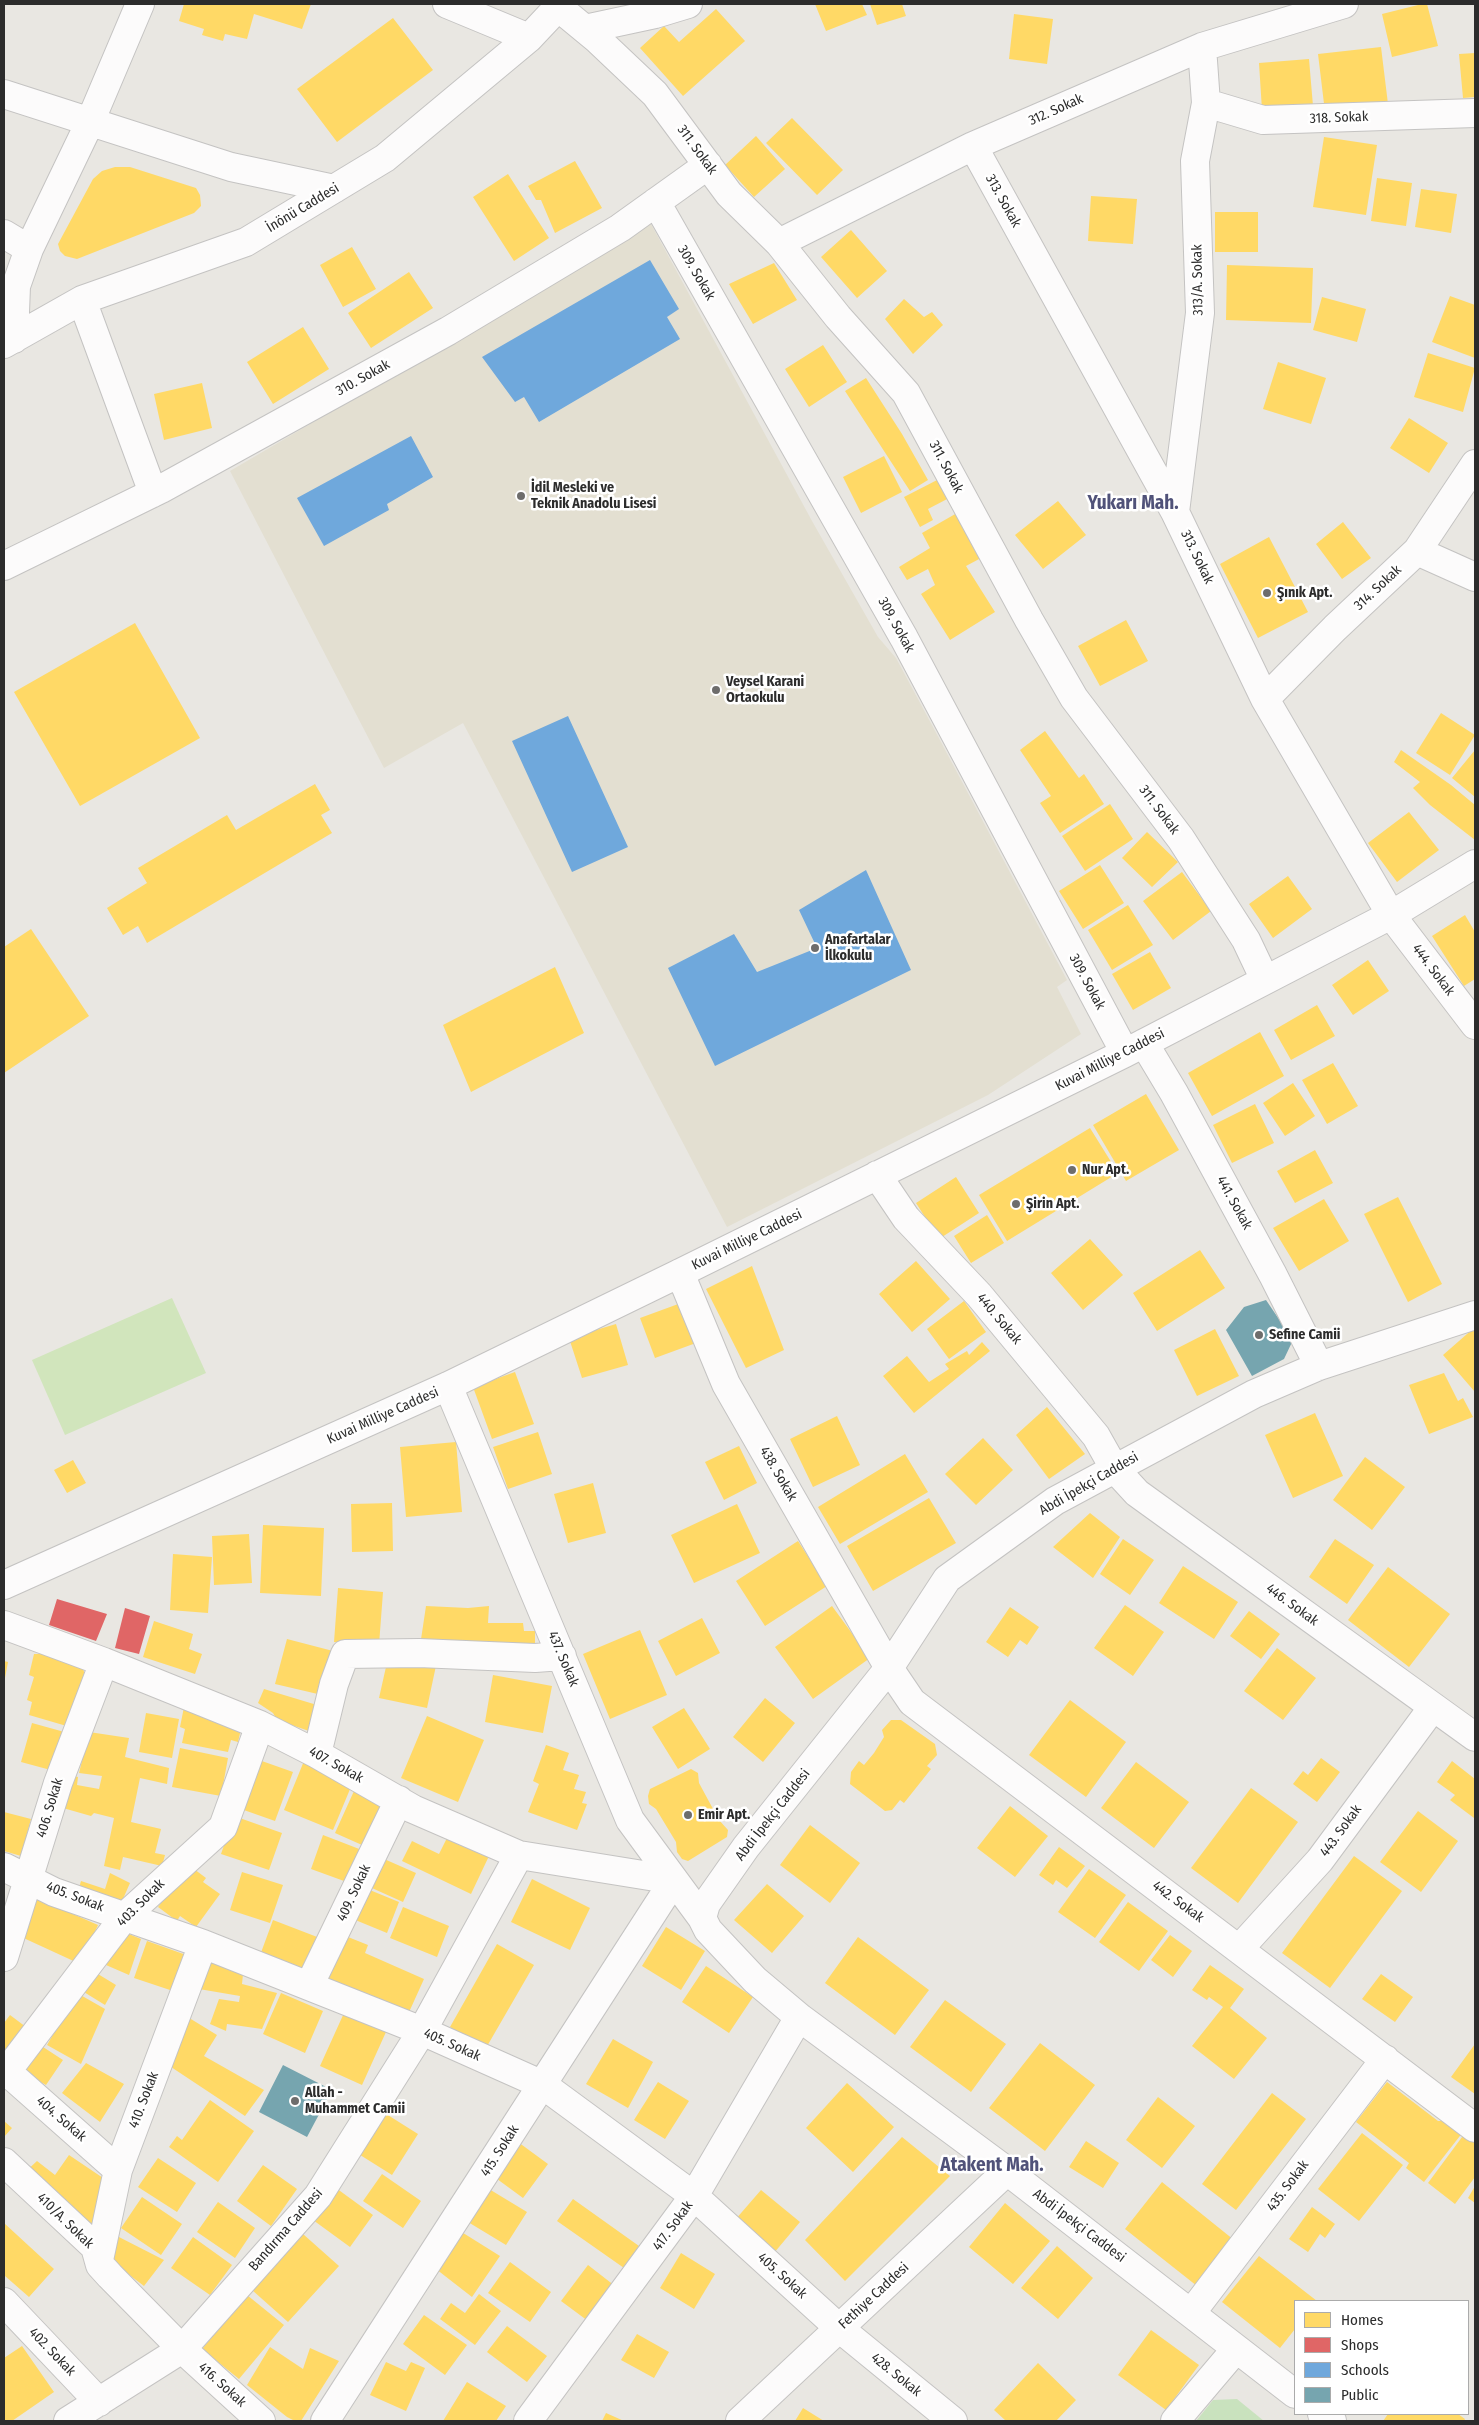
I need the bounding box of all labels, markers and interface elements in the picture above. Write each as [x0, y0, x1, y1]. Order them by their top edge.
street label: 312. Sokak [1026, 91, 1086, 129]
street label: 318. Sokak [1309, 109, 1369, 127]
street label: 311. Sokak [673, 122, 721, 178]
street label: 313. Sokak [982, 172, 1024, 230]
street label: İnönü Caddesi [264, 180, 342, 236]
street label: 309. Sokak [674, 243, 718, 303]
street label: 313/A. Sokak [1189, 244, 1207, 316]
street label: 310. Sokak [333, 356, 393, 400]
street label: 311. Sokak [925, 438, 967, 496]
place label: İdil Mesleki ve Teknik Anadolu Lisesi [531, 480, 656, 512]
marker: İdil Mesleki ve Teknik Anadolu Lisesi [515, 490, 527, 502]
district label: Yukarı Mah. [1087, 493, 1179, 515]
street label: 313. Sokak [1177, 527, 1217, 587]
street label: 314. Sokak [1351, 562, 1405, 614]
place label: Şınık Apt. [1277, 585, 1332, 601]
marker: Şınık Apt. [1261, 587, 1273, 599]
street label: 309. Sokak [874, 594, 918, 656]
place label: Veysel Karani Ortaokulu [726, 674, 804, 706]
marker: Veysel Karani Ortaokulu [710, 684, 722, 696]
street label: 311. Sokak [1135, 782, 1183, 838]
place label: Anafartalar İlkokulu [825, 932, 891, 964]
street label: 444. Sokak [1408, 941, 1458, 999]
marker: Anafartalar İlkokulu [809, 942, 821, 954]
street label: 309. Sokak [1065, 951, 1109, 1013]
street label: Kuvai Milliye Caddesi [1053, 1025, 1167, 1095]
place label: Nur Apt. [1082, 1162, 1129, 1178]
marker: Nur Apt. [1066, 1164, 1078, 1176]
street label: 441. Sokak [1212, 1173, 1256, 1233]
place label: Şirin Apt. [1026, 1196, 1079, 1212]
marker: Şirin Apt. [1010, 1198, 1022, 1210]
street label: Kuvai Milliye Caddesi [689, 1206, 805, 1274]
street label: 440. Sokak [973, 1290, 1025, 1348]
place label: Sefine Camii [1269, 1327, 1340, 1343]
marker: Sefine Camii [1253, 1329, 1265, 1341]
street label: Kuvai Milliye Caddesi [325, 1384, 441, 1448]
street label: 438. Sokak [756, 1444, 800, 1504]
street label: Abdi İpekçi Caddesi [1036, 1449, 1142, 1519]
street label: 446. Sokak [1262, 1580, 1322, 1630]
street label: 437. Sokak [544, 1629, 582, 1689]
street label: 407. Sokak [306, 1743, 366, 1787]
street label: Abdi İpekçi Caddesi [732, 1766, 814, 1864]
street label: 406. Sokak [33, 1776, 67, 1840]
street label: 443. Sokak [1317, 1802, 1365, 1860]
place label: Emir Apt. [698, 1807, 750, 1823]
marker: Emir Apt. [682, 1809, 694, 1821]
street label: 409. Sokak [333, 1862, 375, 1924]
street label: 403. Sokak [114, 1876, 168, 1930]
street label: 405. Sokak [44, 1878, 106, 1916]
street label: 442. Sokak [1149, 1878, 1207, 1926]
street label: 405. Sokak [421, 2025, 483, 2065]
street label: 410. Sokak [126, 2069, 162, 2131]
place label: Allah - Muhammet Camii [305, 2085, 405, 2118]
street label: 404. Sokak [32, 2093, 90, 2145]
marker: Allah - Muhammet Camii [289, 2095, 301, 2107]
street label: 415. Sokak [477, 2122, 523, 2180]
district label: Atakent Mah. [940, 2155, 1044, 2177]
street label: 435. Sokak [1263, 2157, 1313, 2215]
street label: Bandırma Caddesi [246, 2185, 326, 2275]
street label: Abdi İpekçi Caddesi [1029, 2186, 1129, 2266]
street label: 410/A. Sokak [33, 2190, 97, 2252]
street label: 417. Sokak [649, 2198, 697, 2254]
street label: 405. Sokak [754, 2249, 810, 2303]
street label: Fethiye Caddesi [835, 2259, 913, 2333]
legend [1294, 2300, 1469, 2415]
text: Homes [1341, 2311, 1383, 2329]
street label: 402. Sokak [25, 2324, 79, 2380]
text: Shops [1341, 2336, 1379, 2354]
street label: 428. Sokak [867, 2350, 925, 2400]
street label: 416. Sokak [195, 2359, 249, 2411]
text: Schools [1341, 2361, 1389, 2379]
text: Public [1341, 2386, 1378, 2404]

